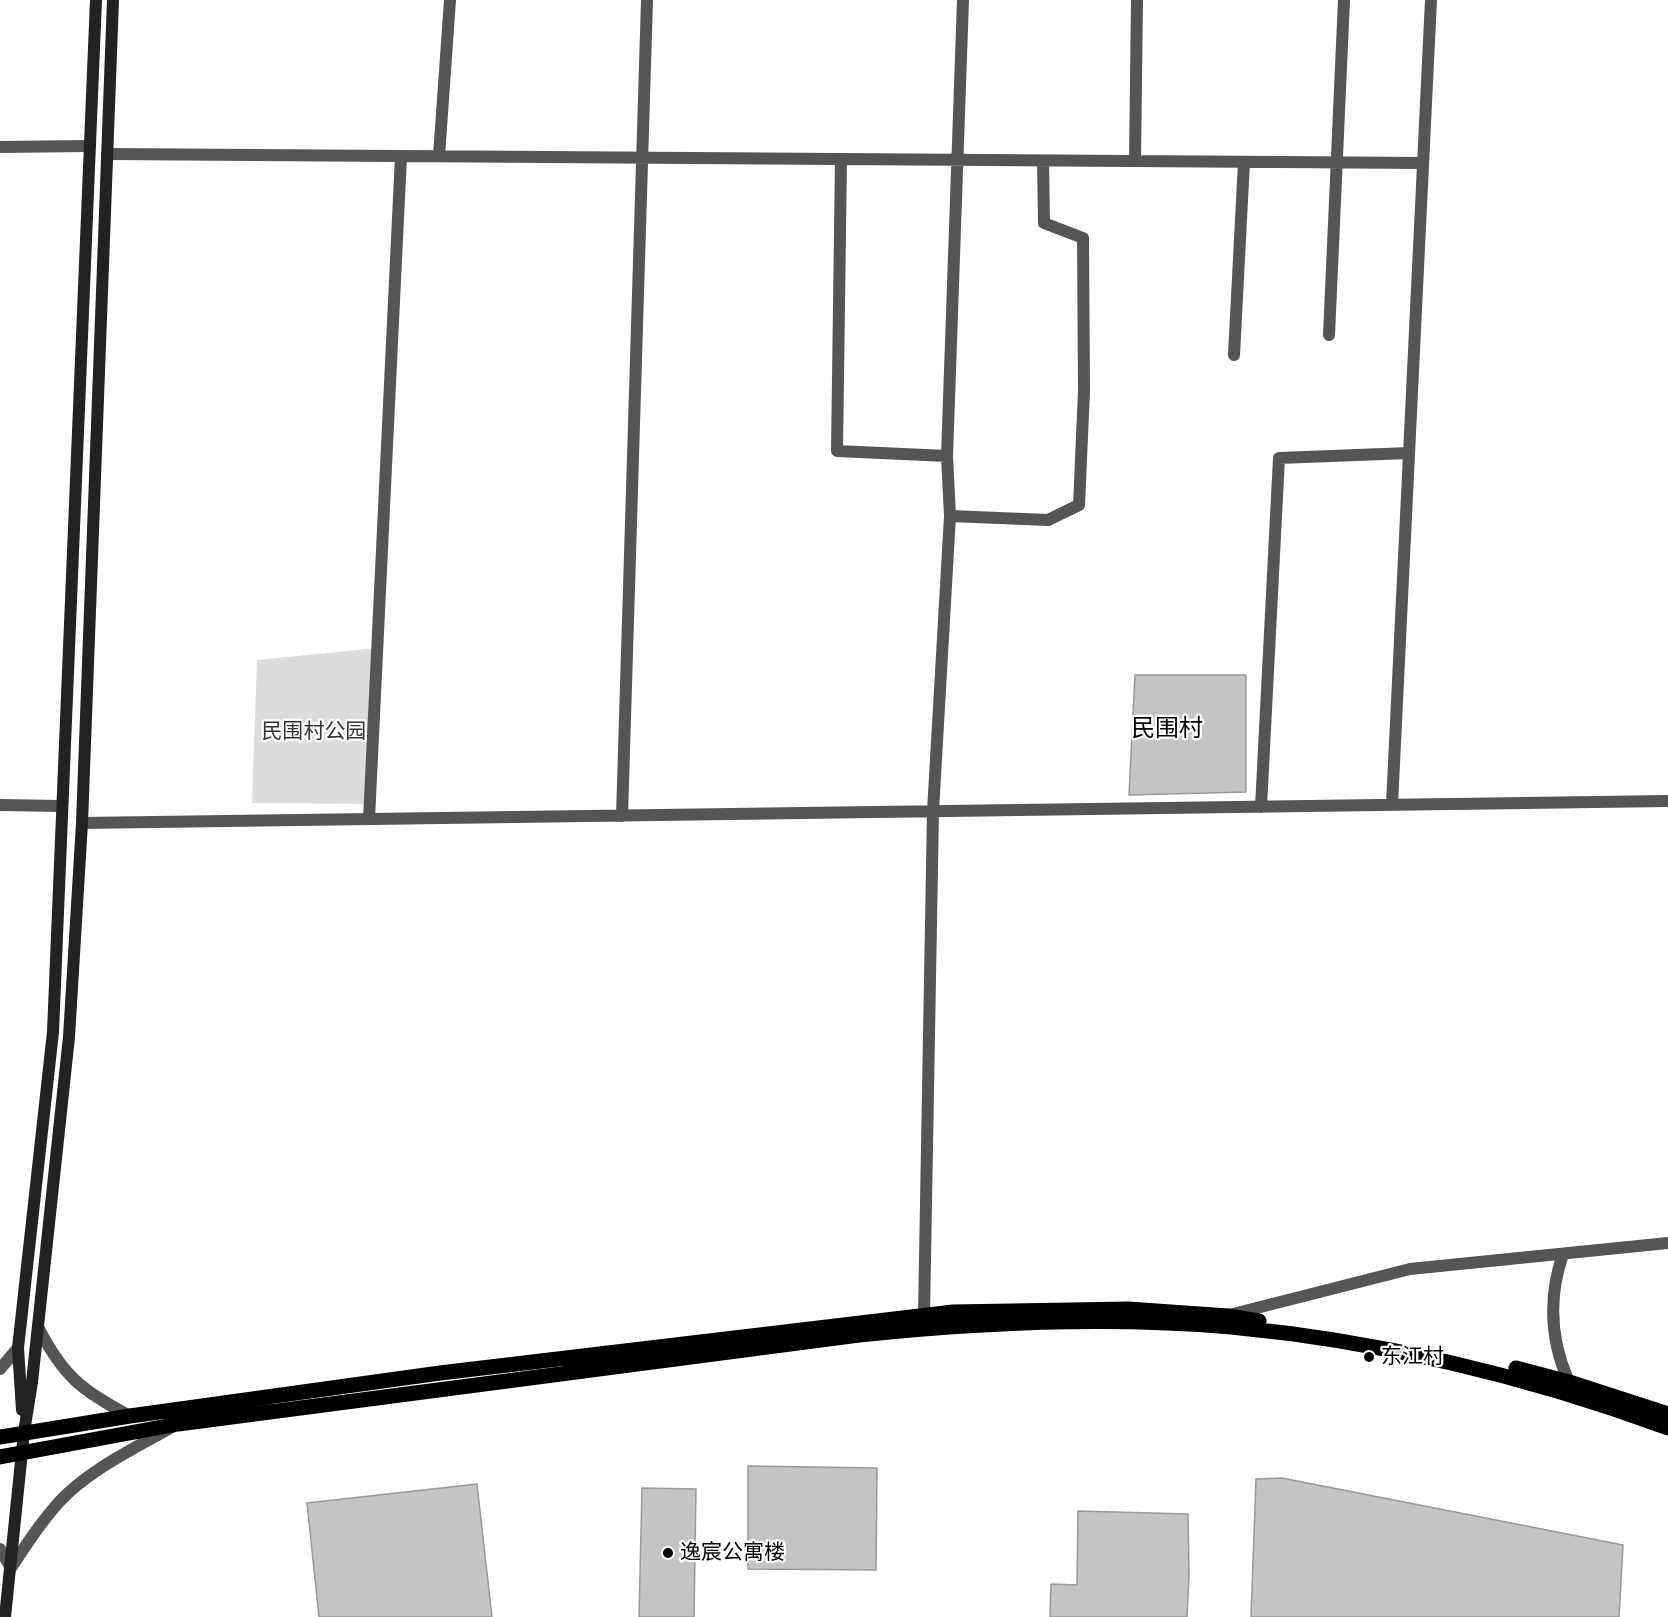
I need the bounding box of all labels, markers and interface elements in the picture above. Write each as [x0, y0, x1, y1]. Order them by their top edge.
district label: 民围村 [1131, 715, 1203, 743]
park label: 民围村公园 [262, 719, 366, 745]
place label: 东江村 [1381, 1344, 1444, 1370]
marker: 东江村 [1362, 1350, 1376, 1364]
place label: 逸宸公寓楼 [680, 1540, 785, 1566]
marker: 逸宸公寓楼 [661, 1546, 675, 1560]

